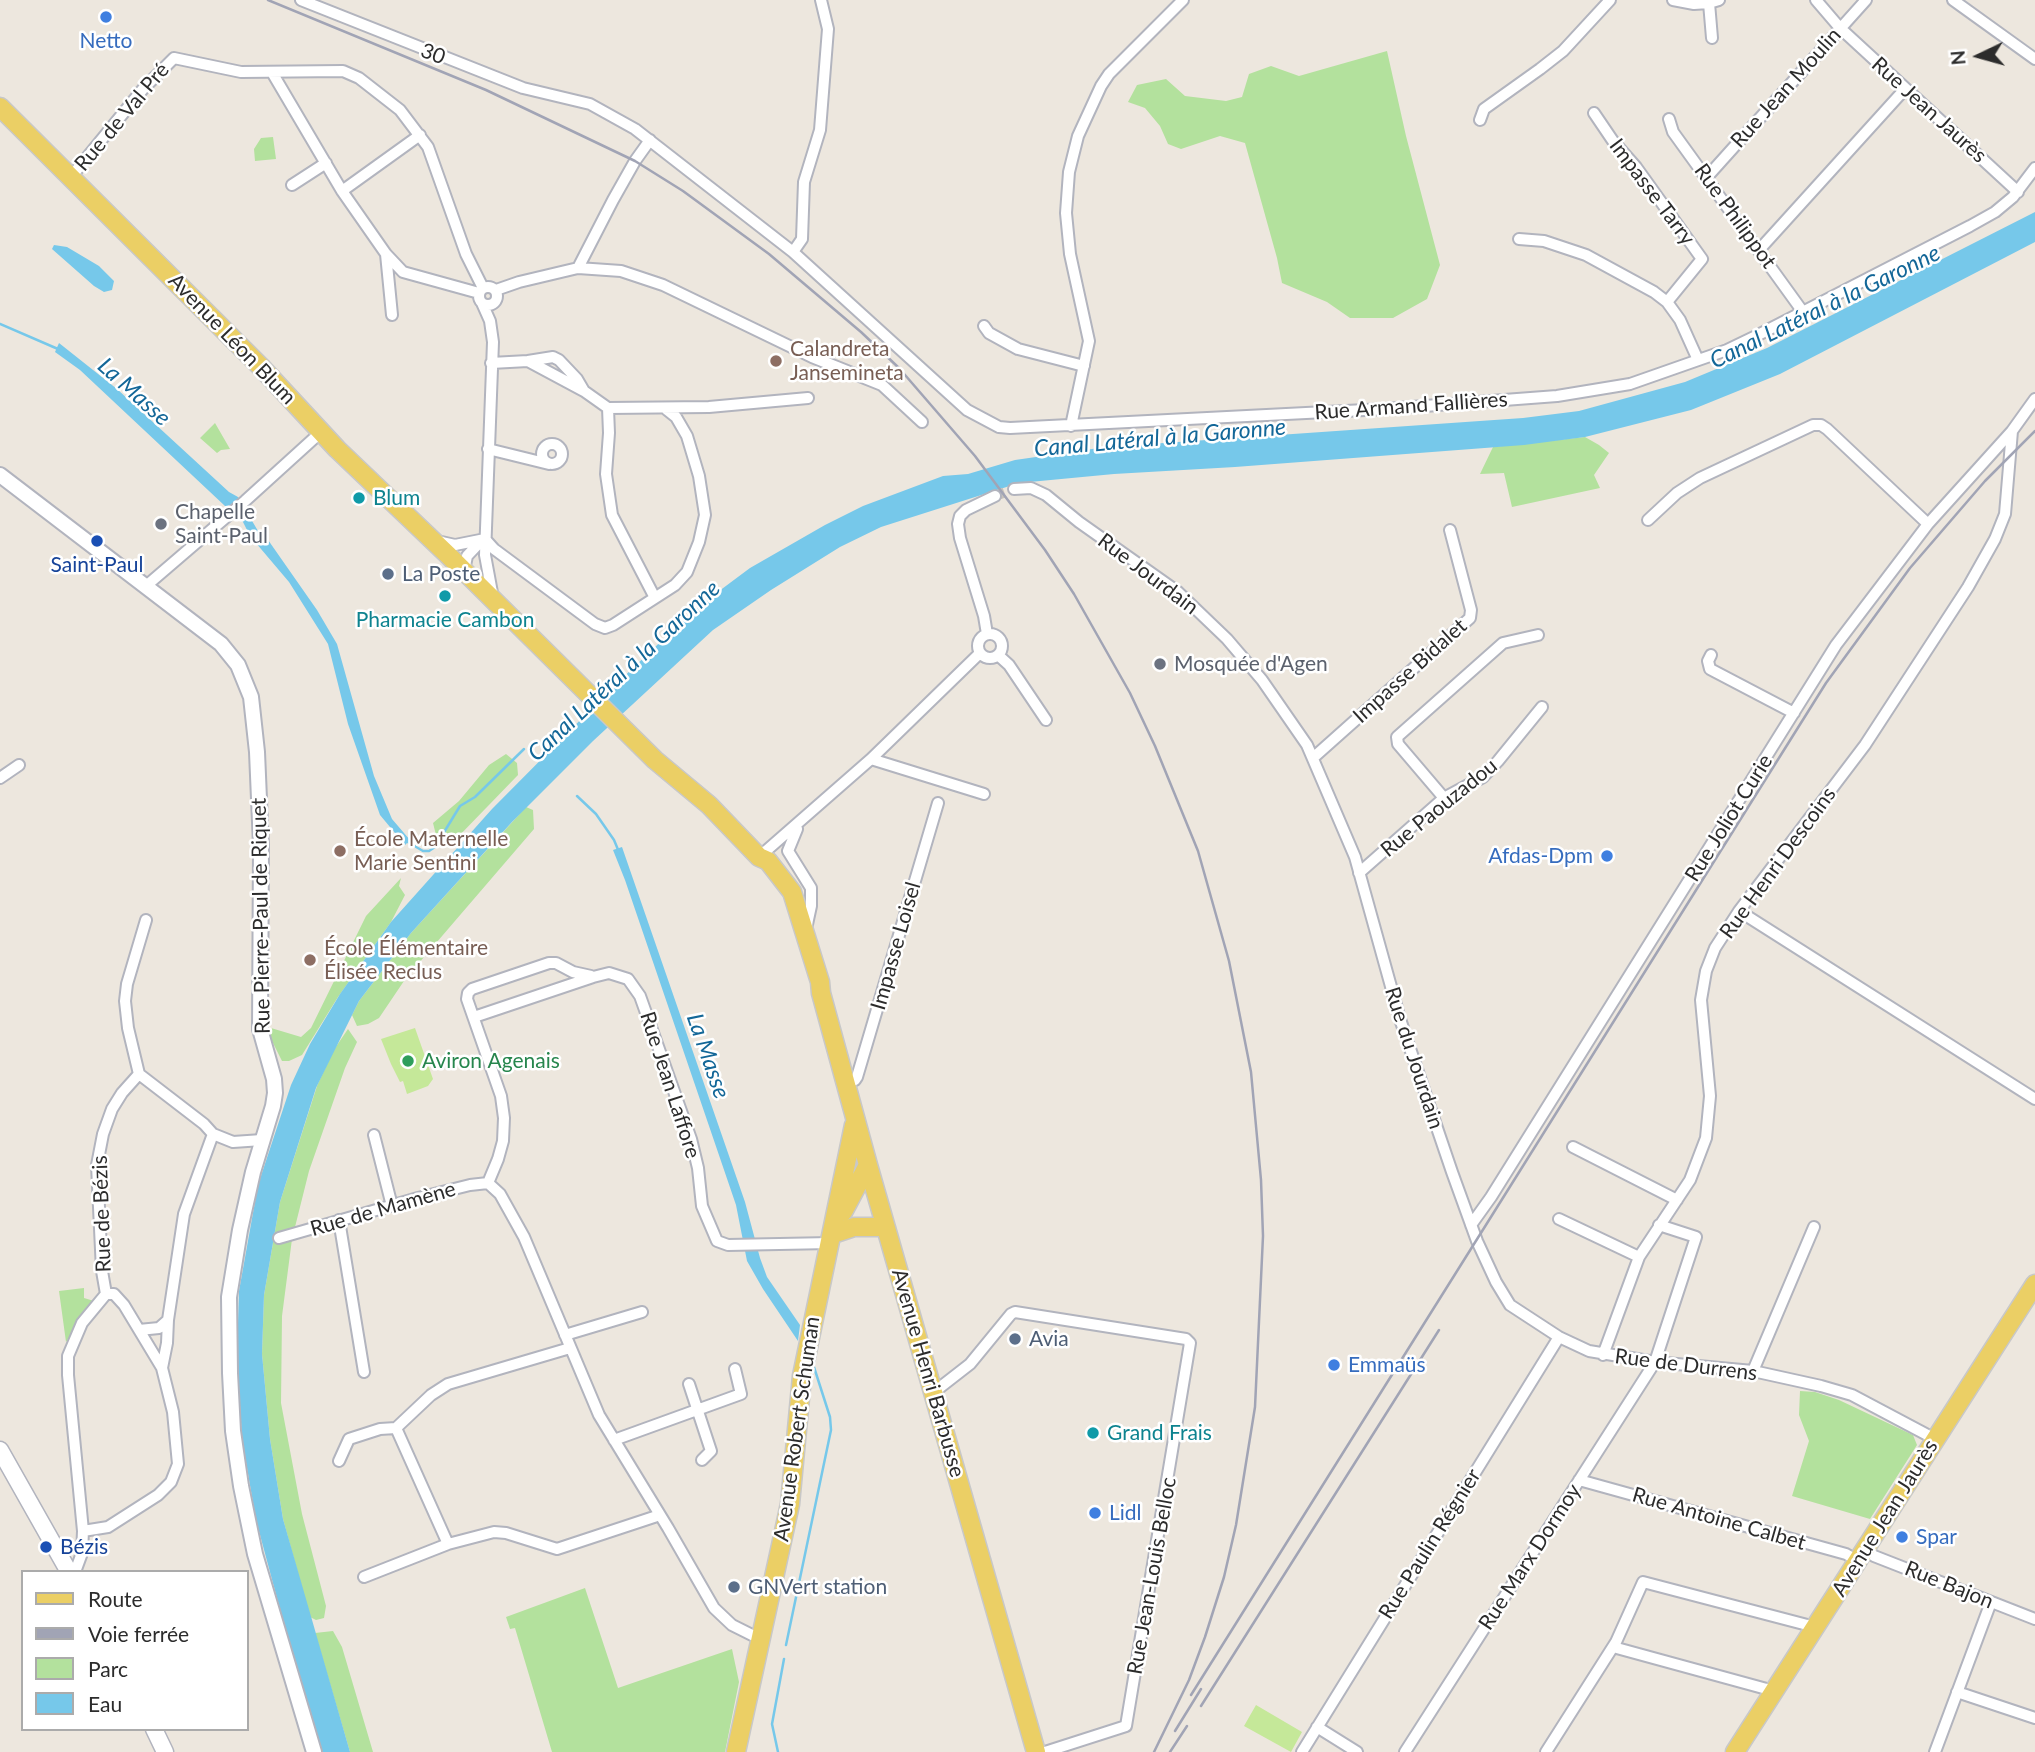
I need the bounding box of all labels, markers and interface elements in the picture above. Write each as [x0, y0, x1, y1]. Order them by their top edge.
marker: Netto [98, 9, 114, 25]
north arrow [1944, 21, 2014, 91]
street label: Rue Jean Moulin [1726, 23, 1846, 153]
place label: Netto [80, 28, 132, 54]
street label: 30 [417, 38, 449, 70]
text: N [1945, 50, 1970, 66]
street label: Rue Jean Jaurès [1866, 52, 1992, 168]
street label: Rue de Val Pré [70, 58, 174, 176]
street label: Impasse Tarry [1604, 134, 1700, 250]
street label: Rue Philippot [1689, 159, 1781, 273]
water label: Canal Latéral à la Garonne [1705, 239, 1945, 375]
street label: Avenue Léon Blum [163, 268, 301, 410]
place label: Calandreta Jansemineta [790, 336, 904, 386]
water label: La Masse [92, 352, 176, 432]
marker: Calandreta Jansemineta [768, 353, 784, 369]
street label: Rue Armand Fallières [1314, 387, 1508, 425]
water label: Canal Latéral à la Garonne [1033, 413, 1287, 463]
place label: Blum [373, 485, 420, 511]
marker: Blum [351, 490, 367, 506]
place label: Chapelle Saint-Paul [175, 499, 268, 549]
marker: Chapelle Saint-Paul [153, 516, 169, 532]
street label: Rue Jourdain [1093, 528, 1203, 620]
marker: Saint-Paul [89, 533, 105, 549]
place label: Saint-Paul [51, 552, 143, 578]
place label: La Poste [402, 561, 480, 587]
marker: La Poste [380, 566, 396, 582]
water label: Canal Latéral à la Garonne [522, 575, 726, 767]
marker: Pharmacie Cambon [437, 588, 453, 604]
place label: Pharmacie Cambon [356, 607, 534, 633]
street label: Impasse Bidalet [1348, 613, 1472, 729]
place label: Mosquée d'Agen [1174, 651, 1328, 677]
marker: Mosquée d'Agen [1152, 656, 1168, 672]
street label: Rue Joliot Curie [1680, 750, 1778, 886]
street label: Rue Paouzadou [1376, 753, 1502, 863]
street label: Rue Henri Descoins [1715, 782, 1841, 944]
street label: Rue Pierre-Paul de Riquet [246, 798, 276, 1034]
place label: École Maternelle Marie Sentini [354, 826, 508, 876]
marker: École Maternelle Marie Sentini [332, 843, 348, 859]
place label: Afdas-Dpm [1488, 843, 1593, 869]
marker: Afdas-Dpm [1599, 848, 1615, 864]
street label: Impasse Loisel [866, 879, 926, 1013]
place label: École Élémentaire Élisée Reclus [324, 935, 488, 985]
marker: École Élémentaire Élisée Reclus [302, 952, 318, 968]
street label: Rue du Jourdain [1379, 984, 1449, 1132]
street label: Rue Jean Laffore [634, 1008, 706, 1162]
water label: La Masse [681, 1010, 735, 1102]
place label: Aviron Agenais [422, 1048, 560, 1074]
marker: Aviron Agenais [400, 1053, 416, 1069]
street label: Rue de Bézis [87, 1155, 117, 1273]
street label: Rue de Mamène [307, 1176, 459, 1242]
street label: Avenue Henri Barbusse [886, 1266, 970, 1480]
street label: Avenue Robert Schuman [769, 1315, 825, 1543]
place label: Avia [1029, 1326, 1069, 1352]
marker: Avia [1007, 1331, 1023, 1347]
street label: Rue de Durrens [1613, 1344, 1759, 1386]
place label: Emmaüs [1348, 1352, 1426, 1378]
marker: Emmaüs [1326, 1357, 1342, 1373]
place label: Grand Frais [1107, 1420, 1212, 1446]
marker: Grand Frais [1085, 1425, 1101, 1441]
street label: Avenue Jean Jaurès [1827, 1435, 1943, 1601]
street label: Rue Paulin Régnier [1374, 1464, 1486, 1624]
street label: Rue Jean-Louis Belloc [1122, 1475, 1182, 1677]
street label: Rue Marx Dormoy [1473, 1479, 1587, 1635]
street label: Rue Antoine Calbet [1630, 1482, 1808, 1556]
place label: Lidl [1109, 1500, 1142, 1526]
marker: Lidl [1087, 1505, 1103, 1521]
place label: Spar [1916, 1524, 1957, 1550]
marker: Spar [1894, 1529, 1910, 1545]
place label: Bézis [60, 1534, 108, 1560]
marker: Bézis [38, 1539, 54, 1555]
street label: Rue Bajon [1901, 1556, 1997, 1614]
legend [21, 1570, 248, 1731]
place label: GNVert station [748, 1574, 887, 1600]
marker: GNVert station [726, 1579, 742, 1595]
text: Route [88, 1586, 143, 1611]
text: Voie ferrée [88, 1621, 189, 1646]
text: Parc [88, 1656, 128, 1681]
text: Eau [88, 1691, 122, 1716]

